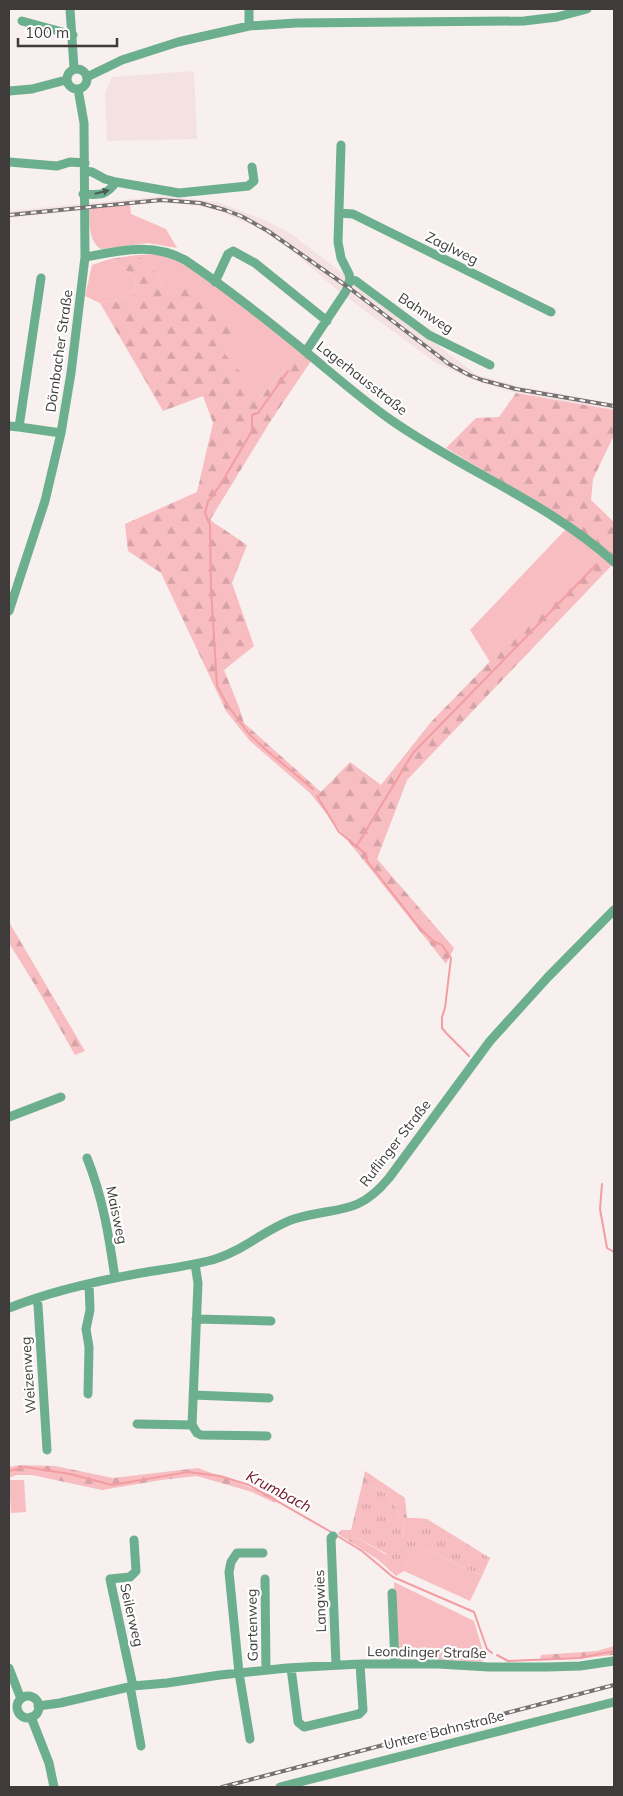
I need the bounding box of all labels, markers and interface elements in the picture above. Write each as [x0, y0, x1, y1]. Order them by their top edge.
scale bar [18, 15, 116, 47]
text: 100 m [25, 23, 69, 42]
one-way arrow [94, 188, 110, 196]
street label: Zaglweg [423, 228, 481, 268]
street label: Bahnweg [395, 288, 457, 338]
street label: Dörnbacher Straße [41, 289, 77, 413]
street label: Lagerhausstraße [313, 337, 411, 419]
street label: Ruflinger Straße [355, 1096, 435, 1190]
street label: Maisweg [102, 1184, 132, 1246]
street label: Weizenweg [16, 1336, 40, 1414]
water label: Krumbach [243, 1466, 315, 1516]
street label: Langwies [310, 1569, 330, 1633]
street label: Seilerweg [116, 1582, 148, 1648]
street label: Gartenweg [242, 1588, 262, 1662]
street label: Leondinger Straße [367, 1642, 487, 1662]
street label: Untere Bahnstraße [382, 1706, 506, 1754]

